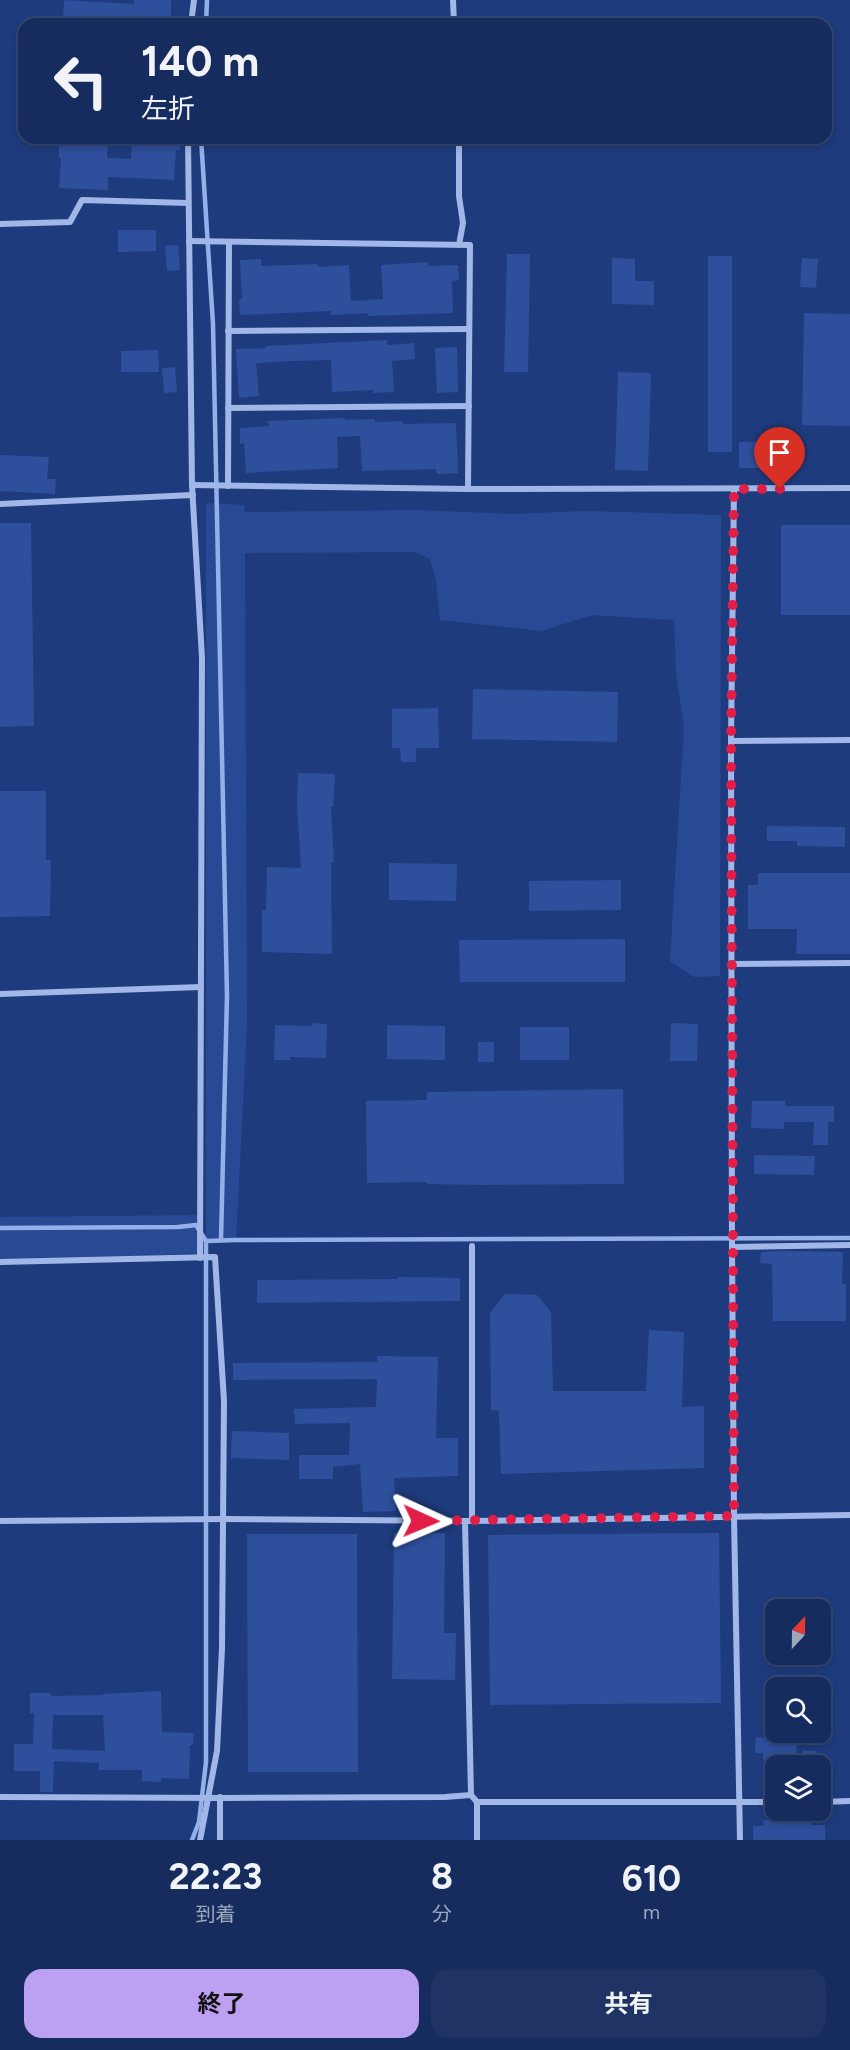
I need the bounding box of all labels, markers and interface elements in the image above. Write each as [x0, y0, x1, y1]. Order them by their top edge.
text: 140 m [141, 36, 259, 87]
icon: left [42, 42, 120, 120]
text: 左折 [141, 92, 195, 125]
pin [754, 427, 805, 489]
icon: arrive [763, 436, 796, 469]
position arrow [389, 1489, 453, 1553]
north arrow [765, 1599, 831, 1665]
map controls [765, 1599, 831, 1821]
button: search [765, 1677, 831, 1743]
button: layers [765, 1755, 831, 1821]
text: 22:23 [169, 1855, 262, 1898]
text: 8 [431, 1855, 453, 1898]
text: 610 [622, 1857, 681, 1900]
text: m [643, 1900, 660, 1924]
text: 到着 [195, 1902, 235, 1926]
text: 分 [432, 1902, 452, 1926]
button: 終了 [24, 1969, 419, 2038]
button: 共有 [431, 1969, 826, 2038]

